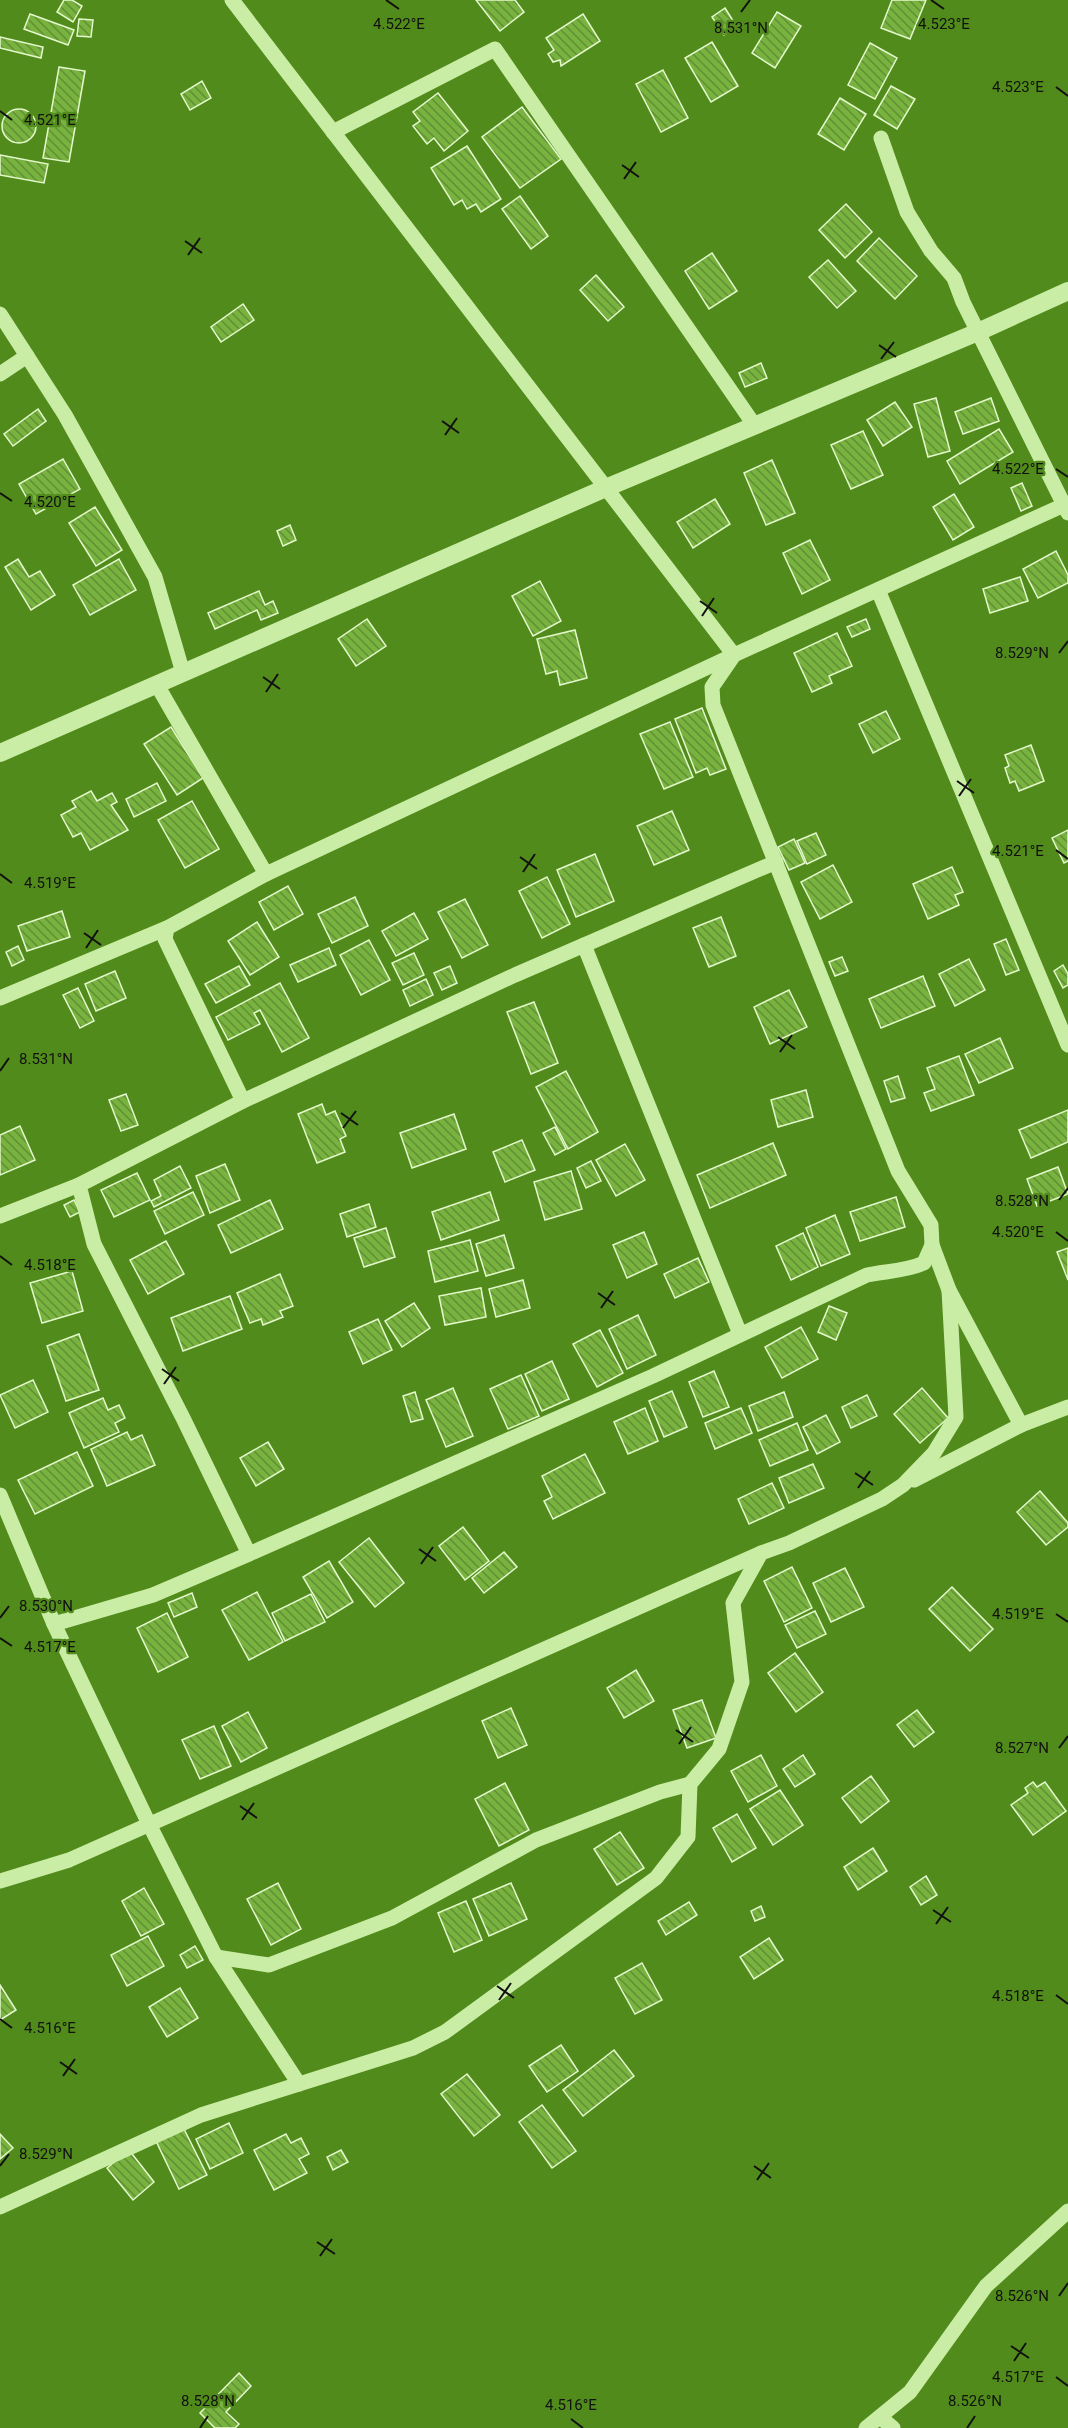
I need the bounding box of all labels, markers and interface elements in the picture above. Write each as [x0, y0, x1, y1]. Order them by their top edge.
text: 4.522°E [373, 15, 425, 33]
text: 4.523°E [918, 15, 970, 33]
text: 8.531°N [714, 19, 768, 37]
text: 4.523°E [992, 78, 1044, 96]
text: 4.521°E [24, 111, 76, 129]
text: 4.522°E [992, 460, 1044, 478]
text: 4.520°E [24, 493, 76, 511]
text: 8.529°N [995, 644, 1049, 662]
text: 4.521°E [992, 842, 1044, 860]
text: 4.519°E [24, 874, 76, 892]
text: 8.531°N [19, 1050, 73, 1068]
text: 8.528°N [995, 1192, 1049, 1210]
text: 4.520°E [992, 1223, 1044, 1241]
text: 4.518°E [24, 1256, 76, 1274]
text: 8.530°N [19, 1597, 73, 1615]
text: 4.519°E [992, 1605, 1044, 1623]
text: 4.517°E [24, 1638, 76, 1656]
text: 8.527°N [995, 1739, 1049, 1757]
text: 4.518°E [992, 1987, 1044, 2005]
text: 4.516°E [24, 2019, 76, 2037]
text: 8.529°N [19, 2145, 73, 2163]
text: 8.526°N [995, 2287, 1049, 2305]
text: 4.517°E [992, 2368, 1044, 2386]
text: 8.528°N [181, 2392, 235, 2410]
text: 8.526°N [948, 2392, 1002, 2410]
text: 4.516°E [545, 2396, 597, 2414]

